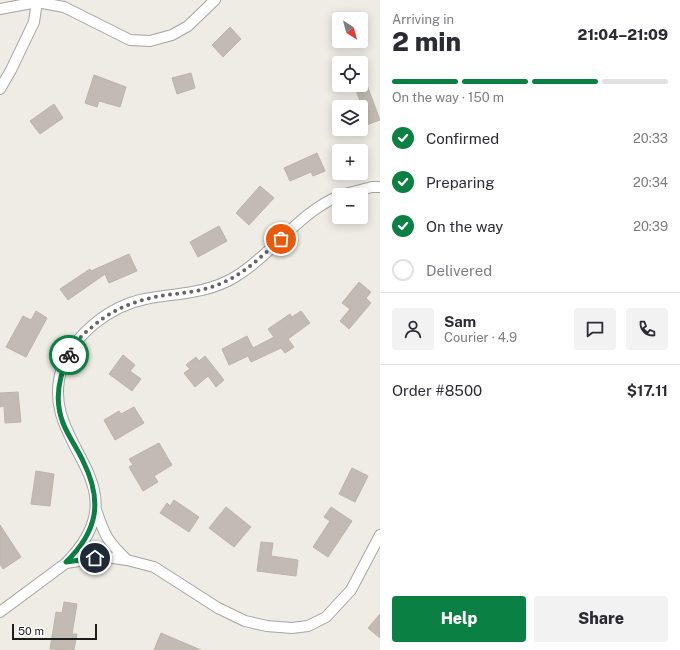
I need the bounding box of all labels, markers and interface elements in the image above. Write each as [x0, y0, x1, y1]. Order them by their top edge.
north arrow [332, 12, 368, 48]
map controls [332, 12, 368, 224]
text: Arriving in [392, 12, 454, 27]
text: 2 min [392, 26, 461, 57]
text: 21:04–21:09 [578, 26, 668, 43]
button: locate [332, 56, 368, 92]
text: On the way · 150 m [392, 90, 504, 105]
button: layers [332, 100, 368, 136]
icon: check [392, 127, 414, 149]
text: Confirmed [426, 130, 499, 147]
text: 20:33 [633, 131, 668, 146]
button: + [332, 144, 368, 180]
icon: check [392, 171, 414, 193]
text: Preparing [426, 174, 495, 191]
text: 20:34 [633, 175, 668, 190]
button: − [332, 188, 368, 224]
icon: check [392, 215, 414, 237]
text: On the way [426, 218, 503, 235]
text: 20:39 [633, 219, 668, 234]
pin [264, 222, 298, 256]
icon: bag [270, 228, 292, 250]
text: Delivered [426, 262, 492, 279]
button: person [392, 308, 434, 350]
button: chat [574, 308, 616, 350]
button: phone [626, 308, 668, 350]
text: Sam [444, 313, 476, 330]
text: Courier · 4.9 [444, 330, 517, 345]
courier [49, 335, 89, 375]
icon: bike [58, 344, 80, 366]
text: Order #8500 [392, 382, 482, 399]
text: $17.11 [627, 382, 668, 399]
pin [78, 541, 112, 575]
icon: home [84, 547, 106, 569]
button: Help [392, 596, 526, 642]
button: Share [534, 596, 668, 642]
scale bar [12, 622, 97, 641]
text: 50 m [18, 625, 44, 637]

